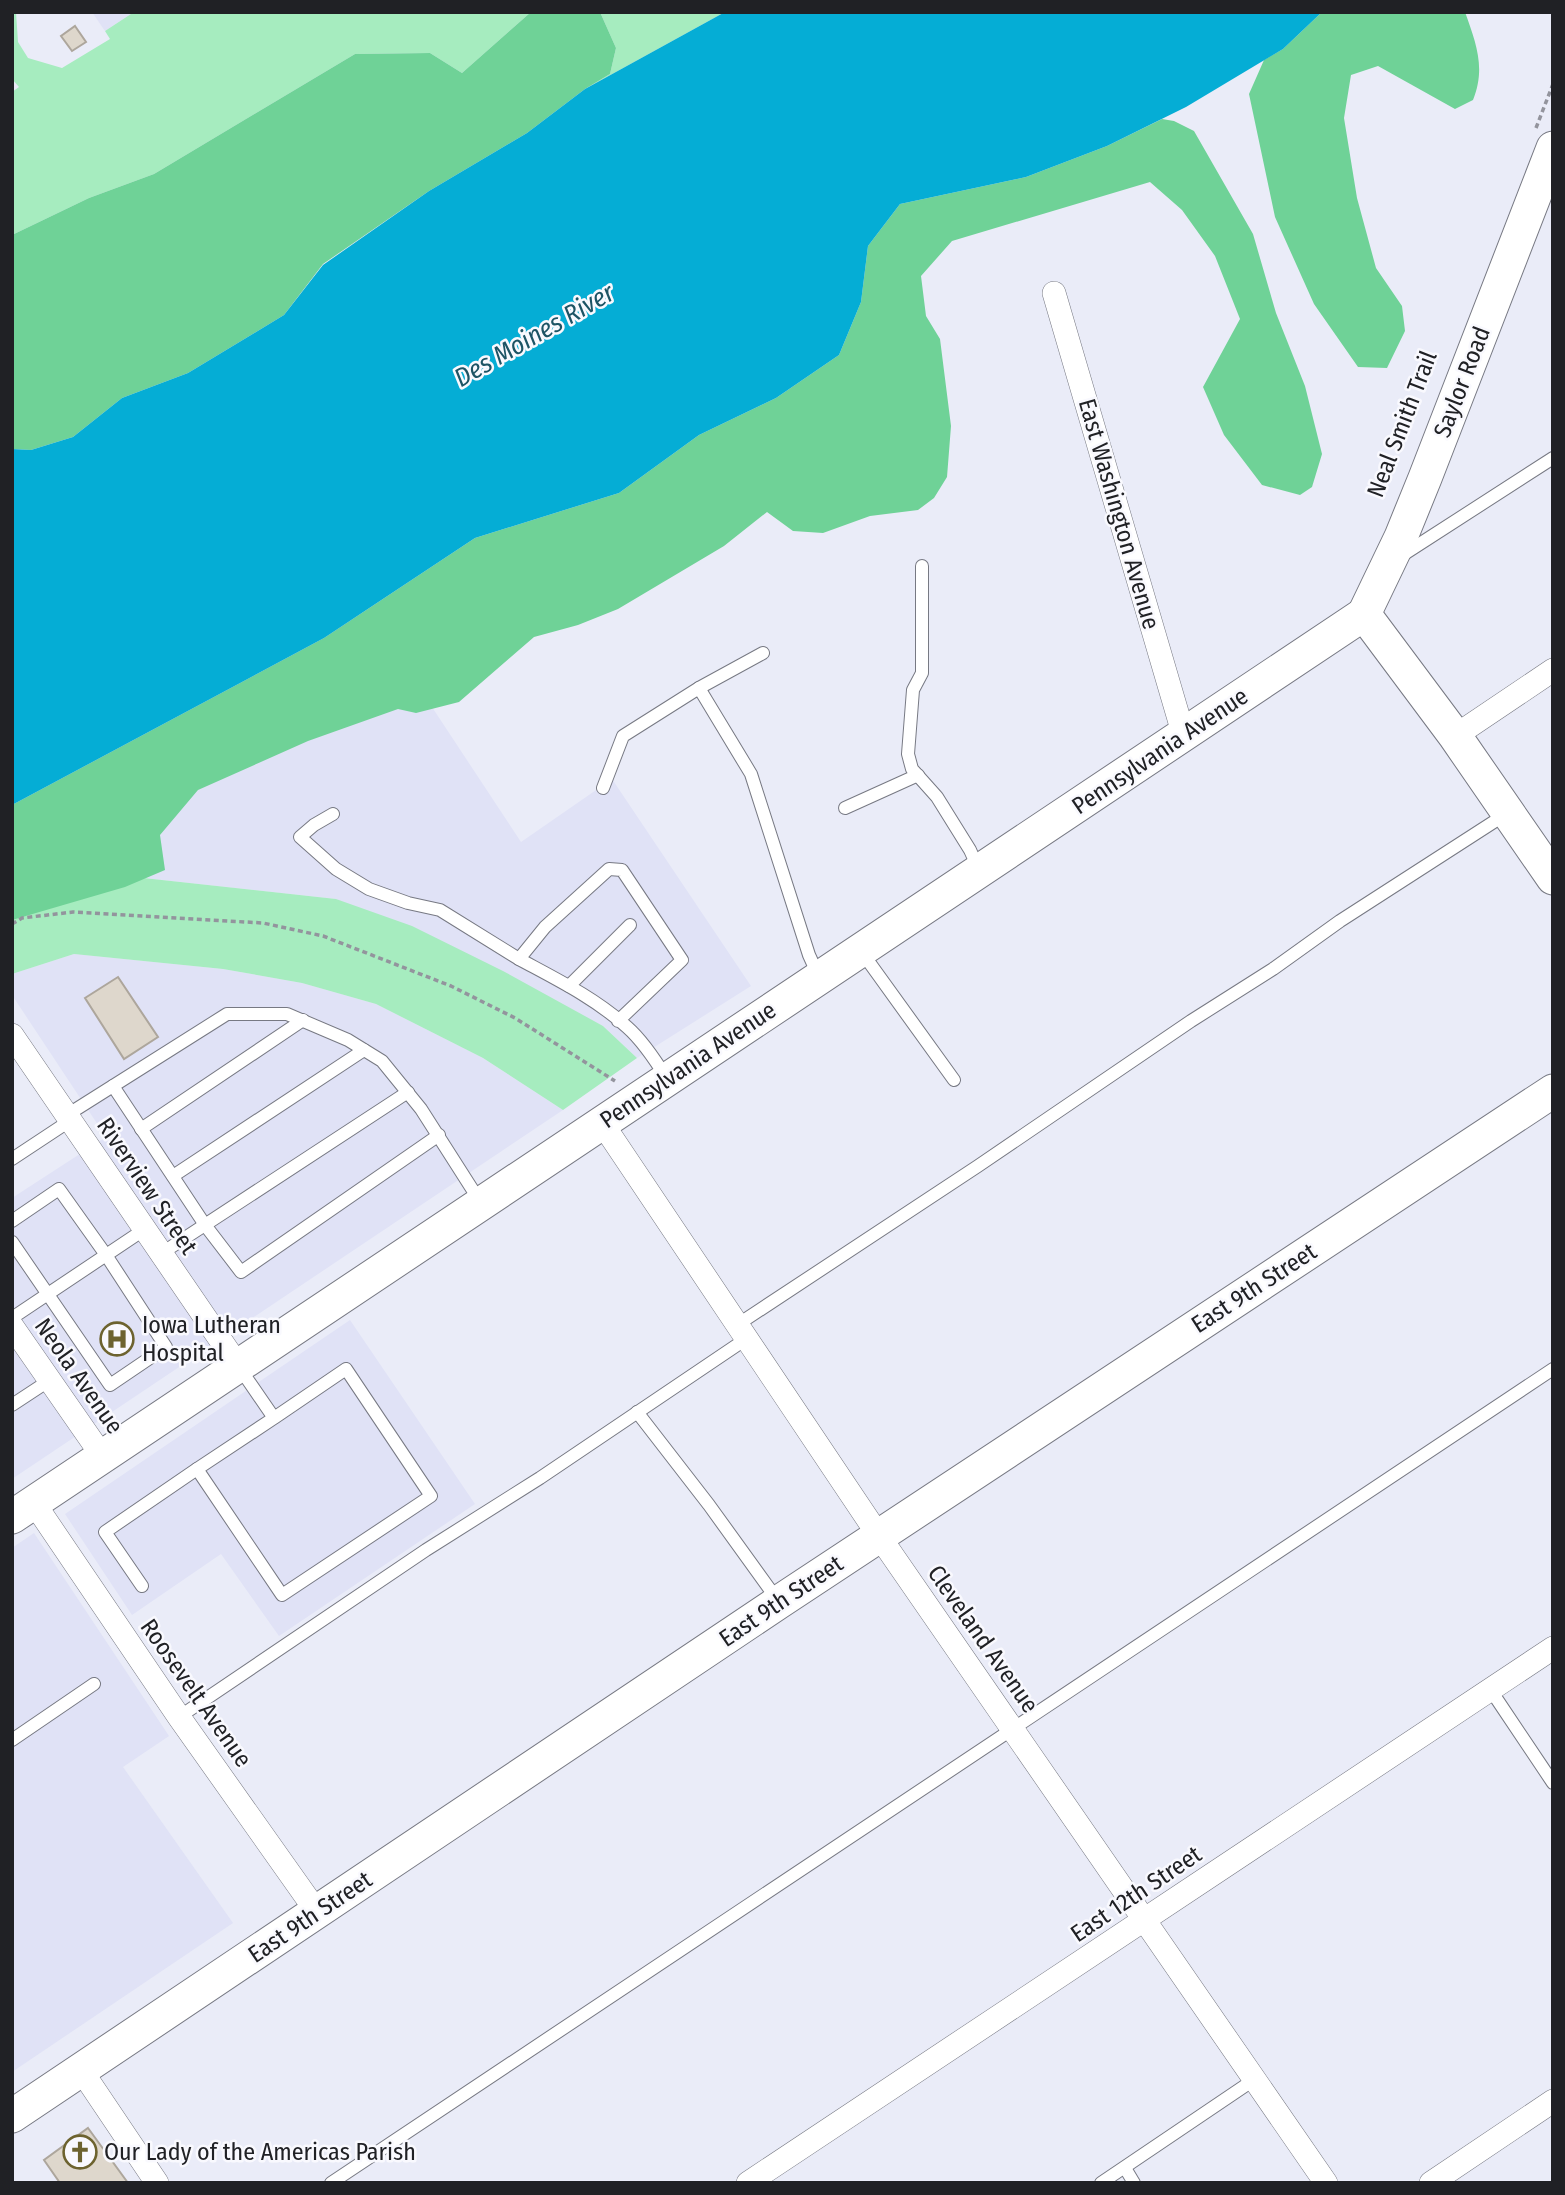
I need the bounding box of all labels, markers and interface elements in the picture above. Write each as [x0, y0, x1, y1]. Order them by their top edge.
water label: Des Moines River [449, 277, 621, 394]
street label: Saylor Road [1428, 323, 1496, 441]
street label: Neal Smith Trail [1361, 347, 1443, 501]
street label: East Washington Avenue [1073, 395, 1165, 633]
street label: Pennsylvania Avenue [1067, 682, 1253, 820]
street label: Pennsylvania Avenue [595, 996, 781, 1134]
street label: Riverview Street [91, 1112, 203, 1260]
street label: East 9th Street [1186, 1237, 1322, 1339]
place label: Iowa Lutheran Hospital [142, 1311, 281, 1367]
street label: Neola Avenue [29, 1313, 129, 1439]
hospital icon: Iowa Lutheran Hospital [98, 1320, 136, 1358]
street label: East 9th Street [714, 1549, 848, 1653]
street label: Cleveland Avenue [922, 1560, 1044, 1718]
street label: Roosevelt Avenue [135, 1614, 257, 1772]
street label: East 12th Street [1065, 1840, 1207, 1948]
street label: East 9th Street [243, 1865, 377, 1969]
church icon: Our Lady of the Americas Parish [61, 2133, 99, 2171]
place label: Our Lady of the Americas Parish [104, 2138, 416, 2166]

